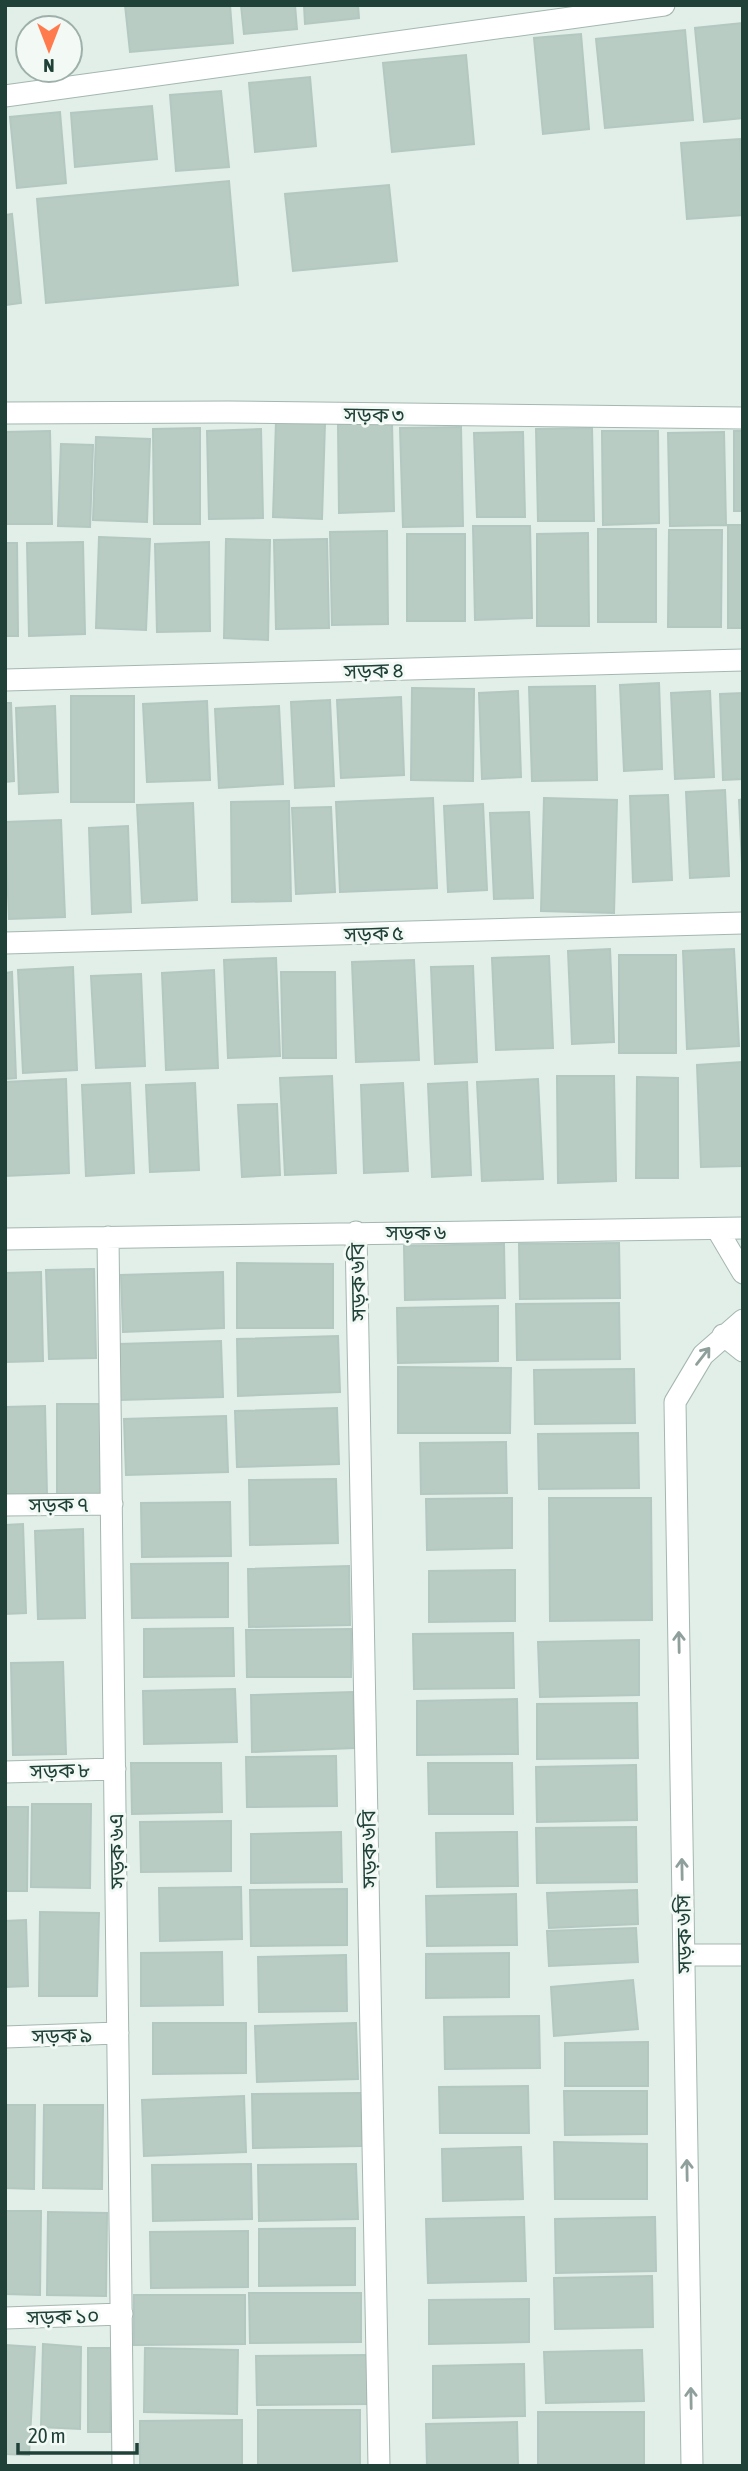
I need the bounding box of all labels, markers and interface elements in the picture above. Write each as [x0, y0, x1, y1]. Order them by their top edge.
north arrow [14, 14, 84, 84]
text: N [43, 55, 55, 77]
street label: সড়ক ৩ [343, 401, 404, 427]
street label: সড়ক ৪ [342, 657, 405, 683]
street label: সড়ক ৫ [342, 920, 405, 946]
street label: সড়ক ৬ [385, 1220, 446, 1244]
street label: সড়ক ৬বি [344, 1242, 370, 1322]
one-way arrow [696, 1348, 711, 1366]
street label: সড়ক ৭ [28, 1491, 89, 1517]
one-way arrow [672, 1630, 685, 1653]
street label: সড়ক ৮ [28, 1757, 91, 1783]
street label: সড়ক ৬বি [355, 1809, 381, 1889]
street label: সড়ক ৬এ [103, 1813, 129, 1890]
one-way arrow [676, 1858, 689, 1881]
street label: সড়ক ৬সি [670, 1893, 696, 1975]
street label: সড়ক ৯ [30, 2022, 93, 2048]
one-way arrow [681, 2159, 694, 2182]
street label: সড়ক ১০ [25, 2303, 100, 2329]
one-way arrow [685, 2386, 698, 2409]
scale bar [18, 2412, 136, 2456]
text: 20 m [28, 2423, 66, 2447]

